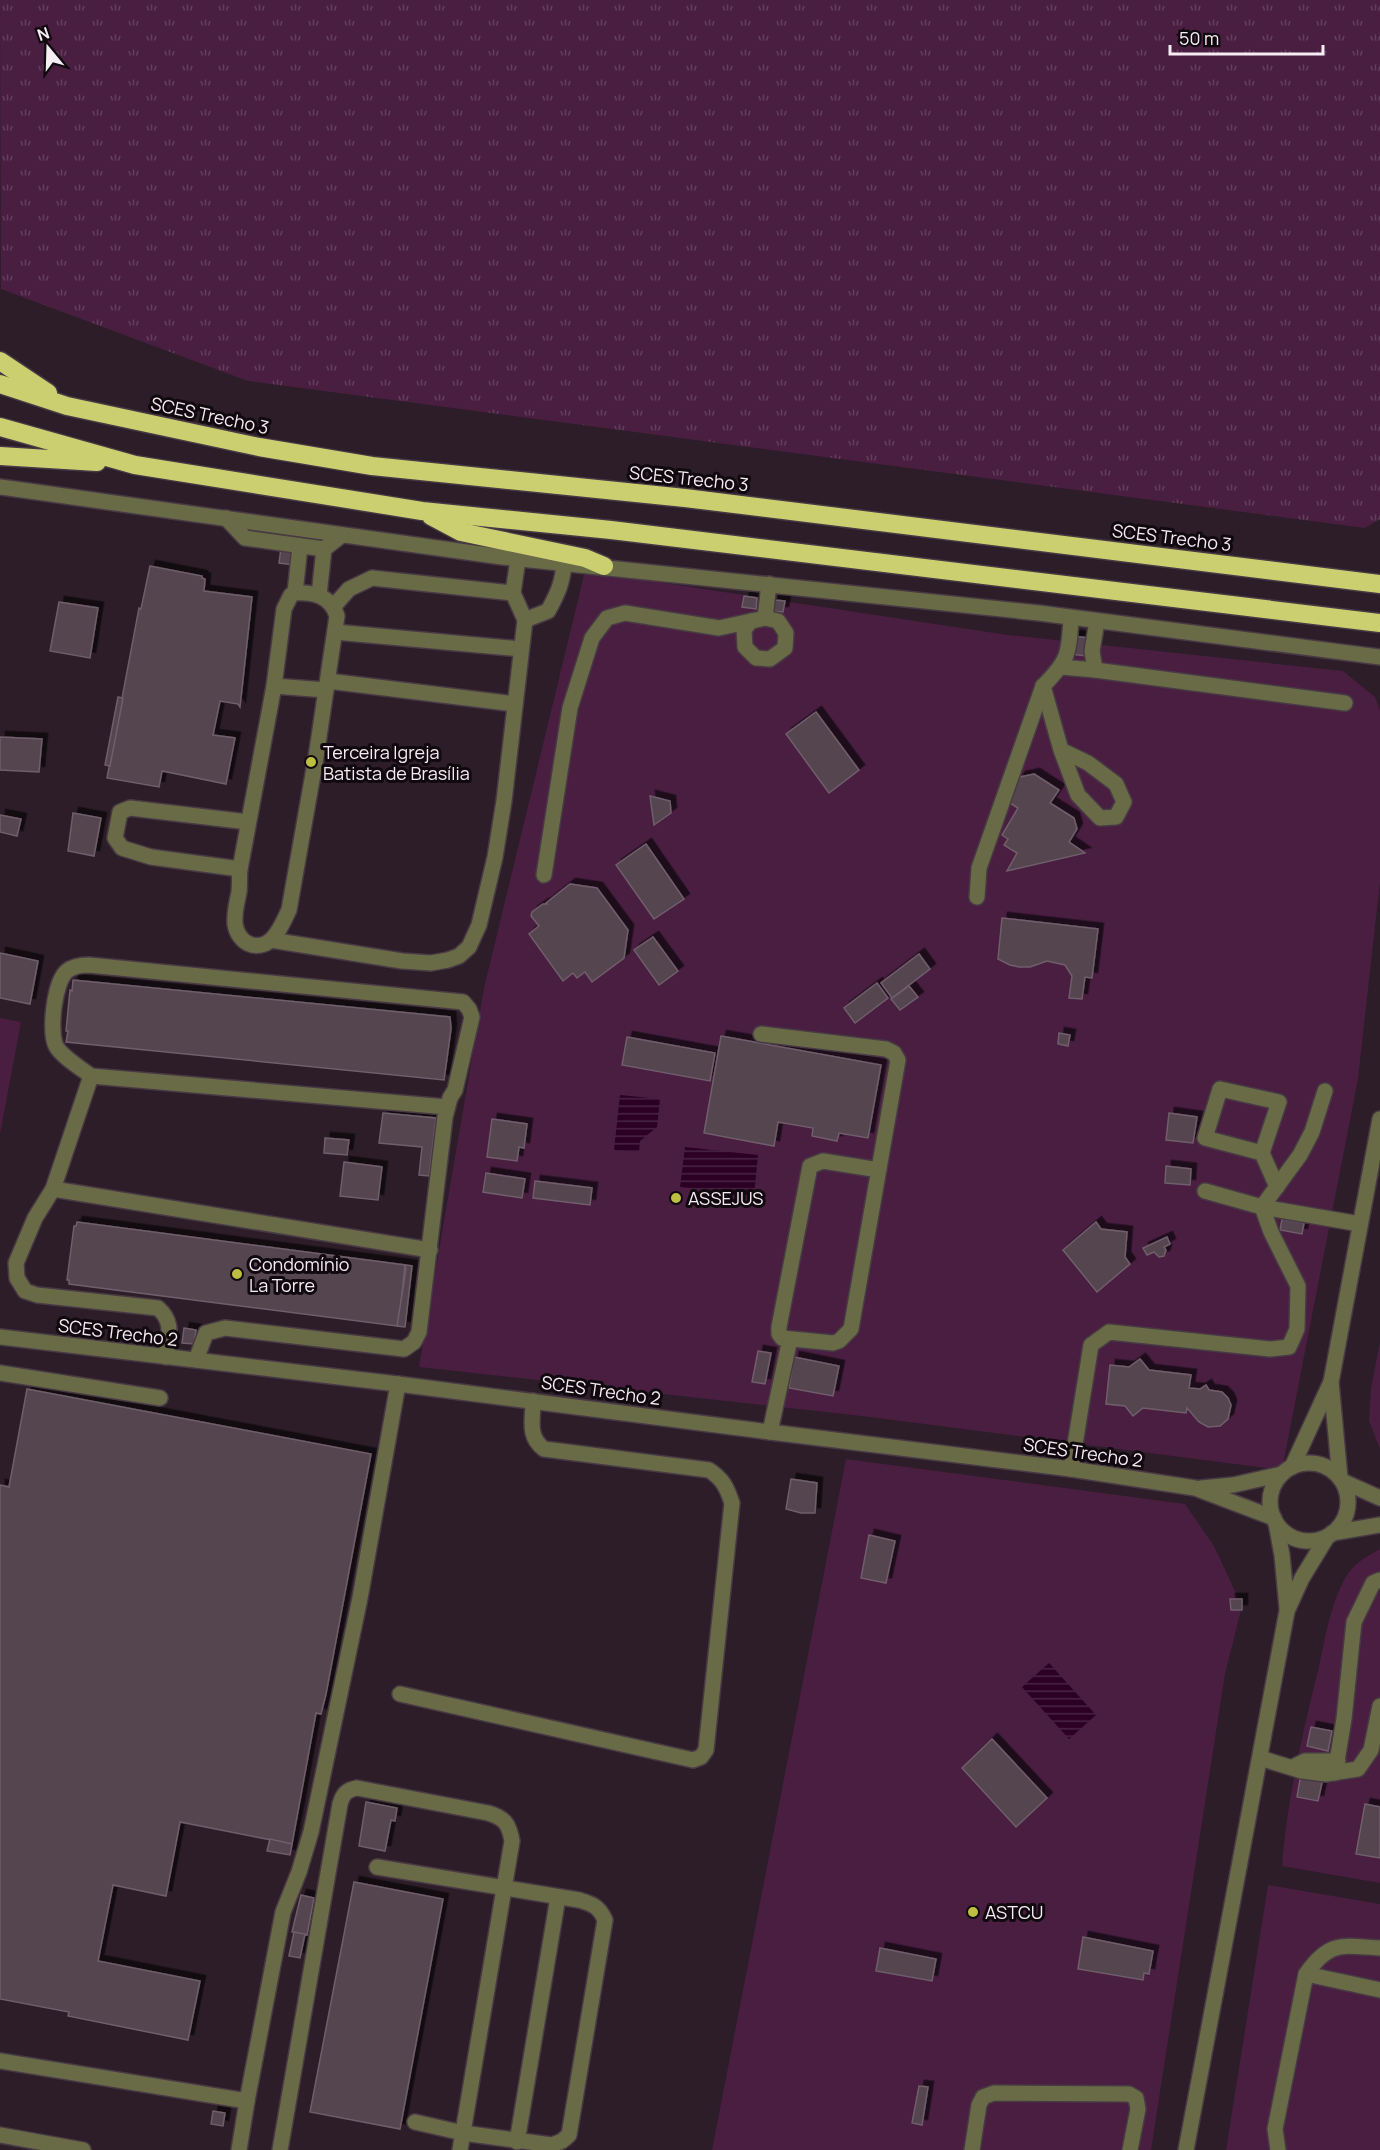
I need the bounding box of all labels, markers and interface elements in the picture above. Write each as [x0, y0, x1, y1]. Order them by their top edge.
north arrow [18, 18, 78, 78]
scale bar [1170, 18, 1323, 56]
text: N [34, 22, 52, 46]
text: 50 m [1179, 26, 1219, 50]
street label: SCES Trecho 3 [149, 391, 271, 439]
street label: SCES Trecho 3 [628, 460, 750, 496]
street label: SCES Trecho 3 [1111, 518, 1233, 556]
place label: Terceira Igreja Batista de Brasília [323, 740, 470, 785]
marker: Terceira Igreja Batista de Brasília [304, 755, 318, 769]
place label: ASSEJUS [688, 1186, 763, 1210]
marker: ASSEJUS [669, 1191, 683, 1205]
place label: Condomínio La Torre [249, 1252, 349, 1297]
marker: Condomínio La Torre [230, 1267, 244, 1281]
street label: SCES Trecho 2 [57, 1313, 179, 1351]
street label: SCES Trecho 2 [540, 1370, 662, 1410]
street label: SCES Trecho 2 [1022, 1432, 1144, 1472]
place label: ASTCU [985, 1900, 1043, 1924]
marker: ASTCU [966, 1905, 980, 1919]

